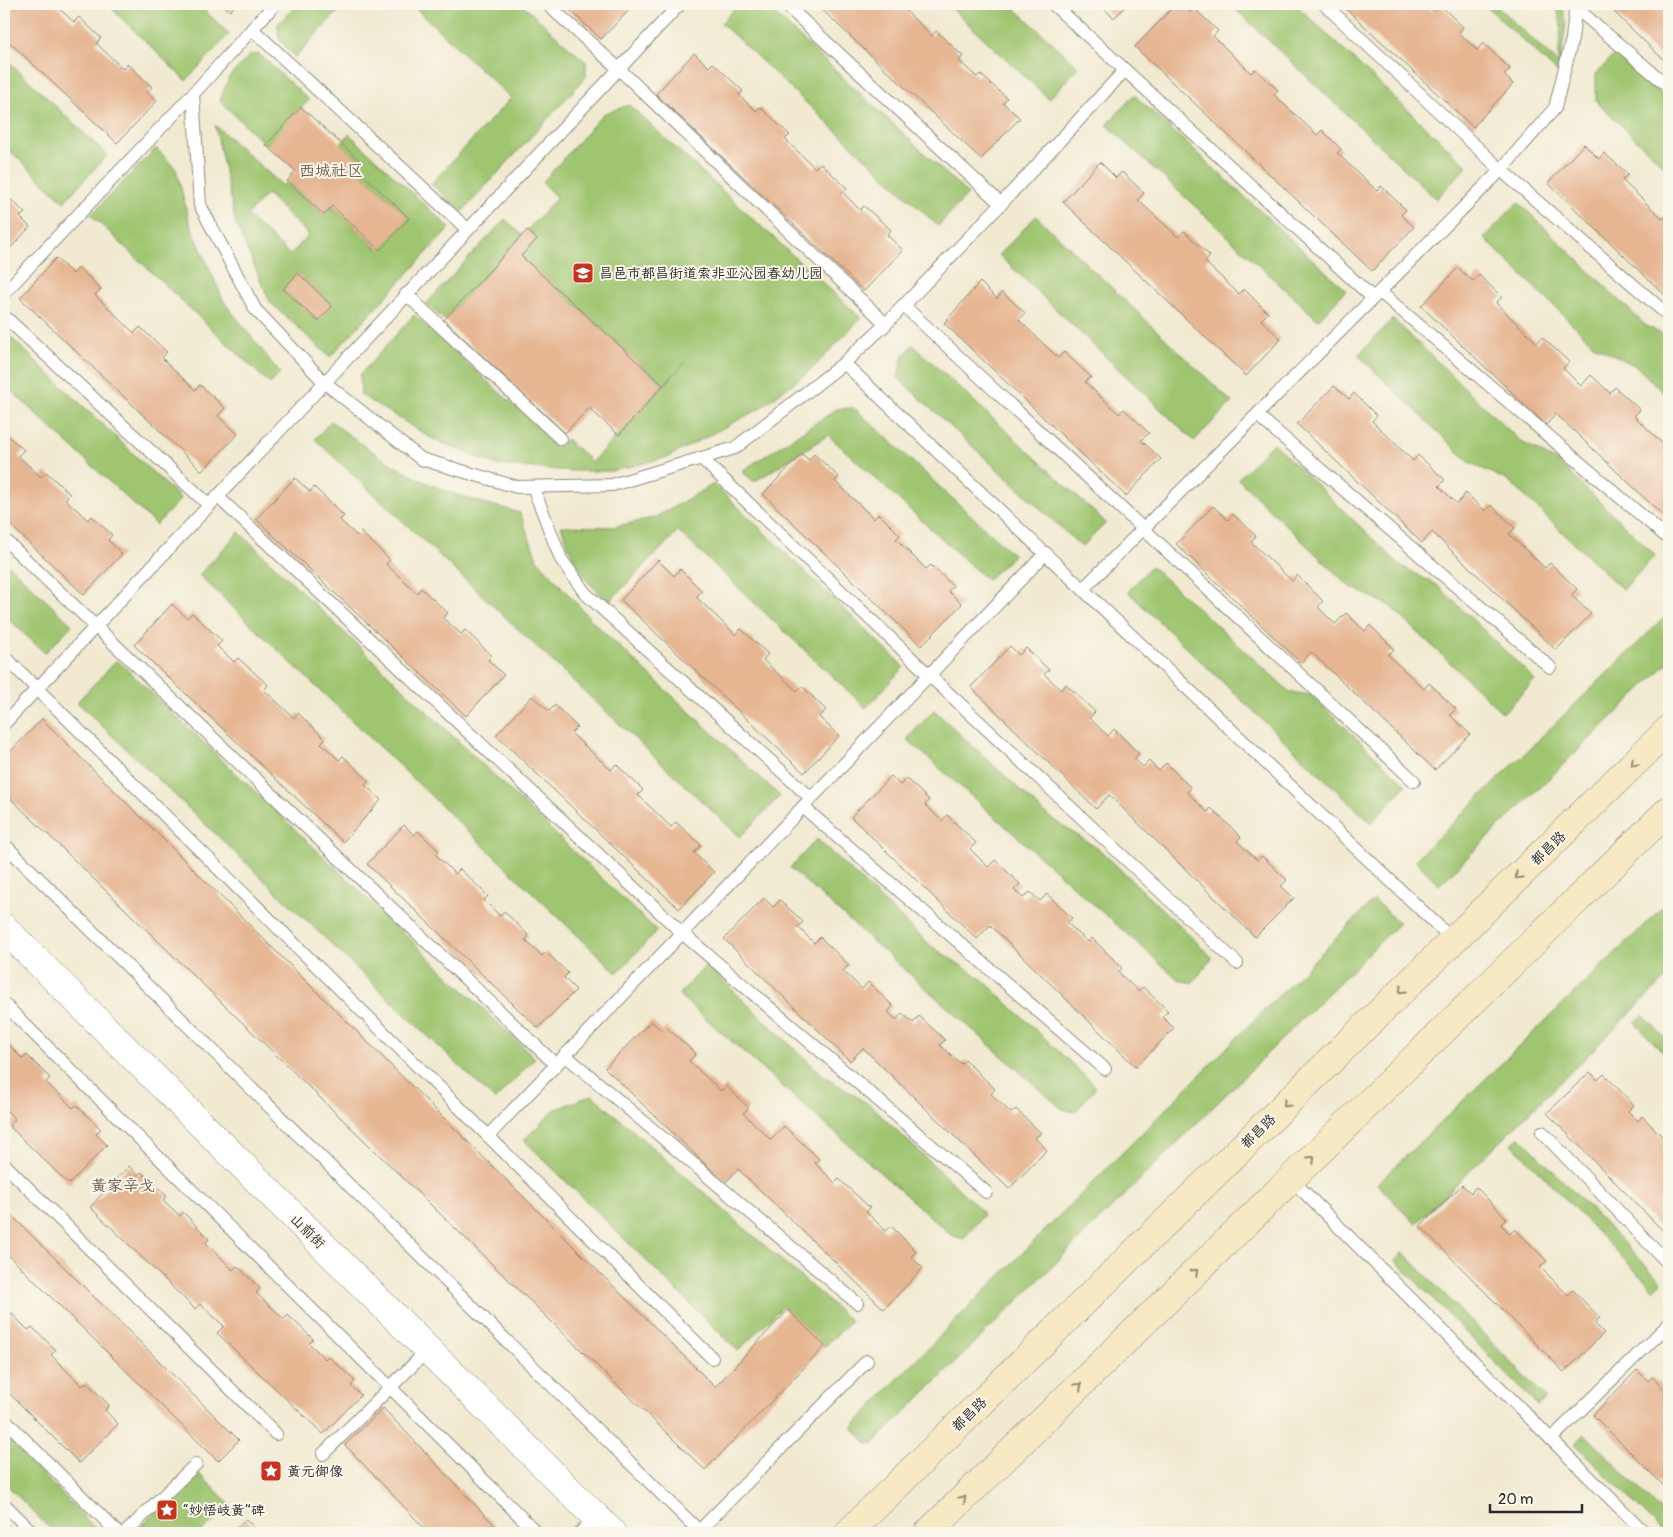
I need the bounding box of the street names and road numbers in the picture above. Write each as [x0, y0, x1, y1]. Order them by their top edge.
street label: 都昌路 [1527, 828, 1569, 869]
street label: 都昌路 [1237, 1111, 1279, 1152]
street label: 山前街 [287, 1210, 329, 1252]
street label: 都昌路 [948, 1394, 990, 1435]

